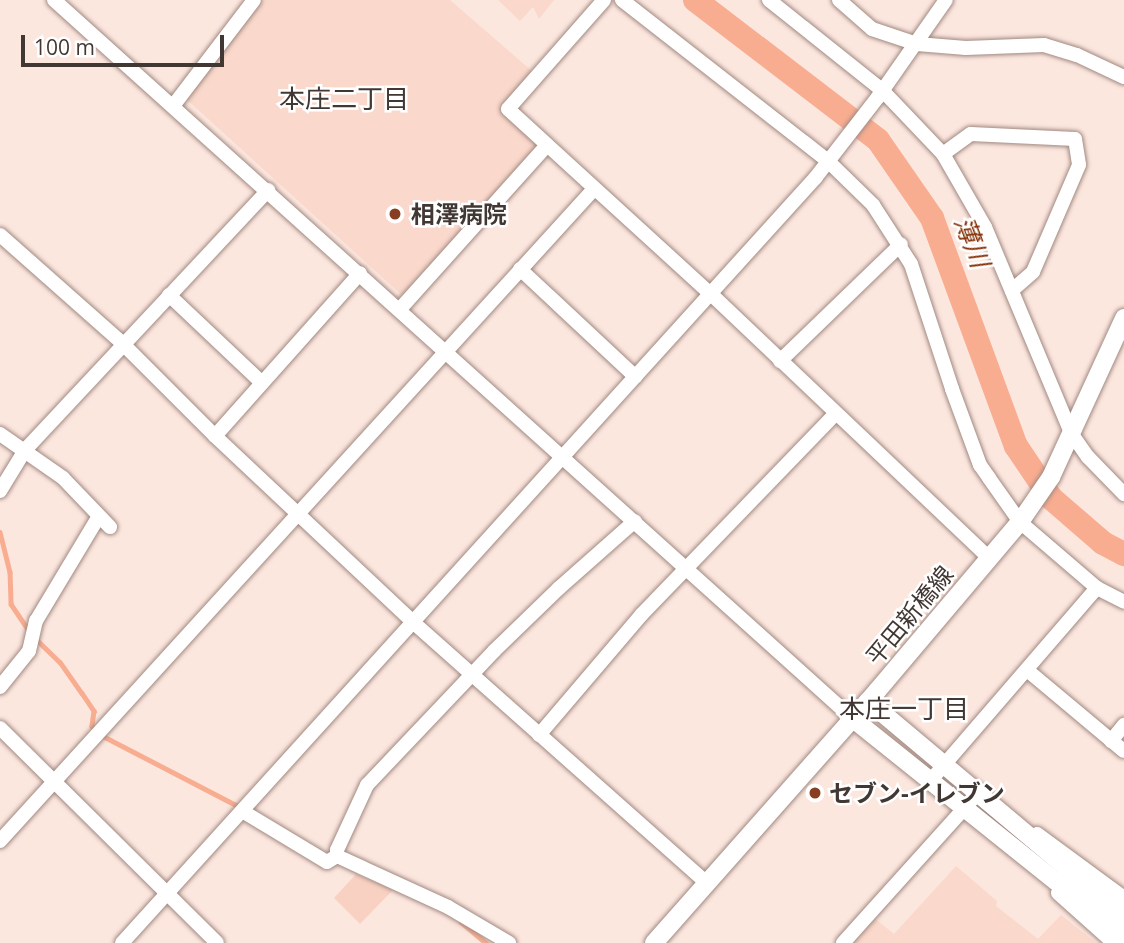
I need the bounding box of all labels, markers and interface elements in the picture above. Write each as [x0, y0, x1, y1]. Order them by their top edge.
scale bar [24, 21, 228, 65]
text: 100 m [34, 33, 95, 61]
district label: 本庄二丁目 [279, 83, 409, 115]
place label: 相澤病院 [411, 200, 507, 228]
marker: 相澤病院 [385, 204, 405, 224]
water label: 薄川 [948, 212, 996, 272]
street label: 平田新橋線 [859, 560, 959, 670]
district label: 本庄一丁目 [839, 693, 969, 725]
place label: セブン-イレブン [829, 779, 1005, 807]
marker: セブン-イレブン [807, 785, 823, 801]

